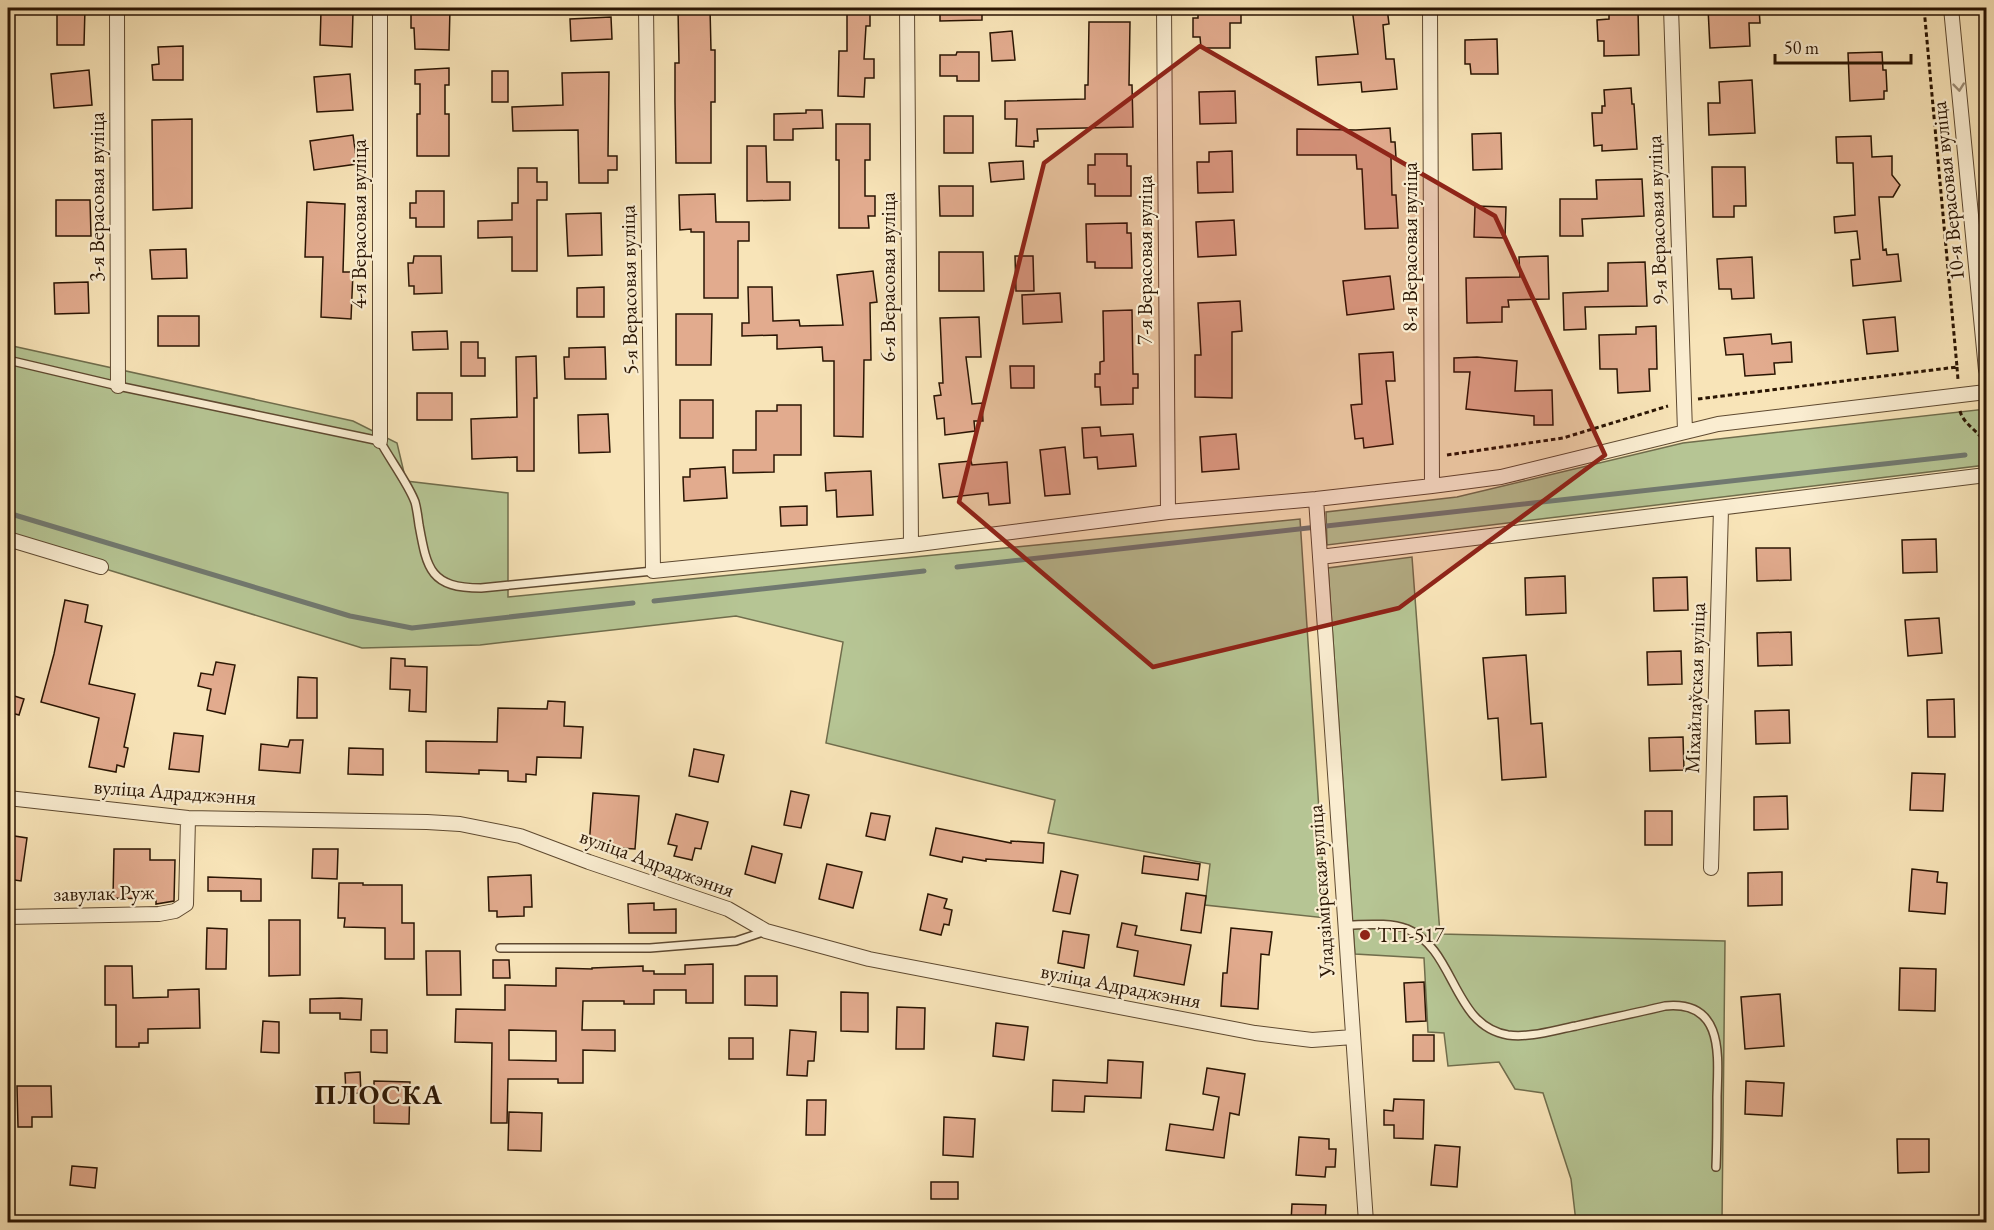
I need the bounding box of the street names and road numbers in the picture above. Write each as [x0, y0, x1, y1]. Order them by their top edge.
street label: 10-я Верасовая вуліца [1925, 100, 1970, 282]
street label: 3-я Верасовая вуліца [83, 111, 110, 282]
street label: 9-я Верасовая вуліца [1640, 134, 1673, 305]
street label: 4-я Верасовая вуліца [345, 138, 372, 309]
street label: 8-я Верасовая вуліца [1396, 161, 1423, 332]
street label: 7-я Верасовая вуліца [1131, 174, 1158, 345]
street label: 6-я Верасовая вуліца [874, 191, 901, 362]
street label: 5-я Верасовая вуліца [614, 204, 643, 375]
street label: Міхайлаўская вуліца [1678, 602, 1711, 774]
street label: вуліца Адраджэння [93, 772, 257, 811]
street label: Уладзімірская вуліца [1301, 803, 1340, 979]
street label: вуліца Адраджэння [576, 822, 738, 903]
street label: завулак Руж [53, 878, 155, 907]
street label: вуліца Адраджэння [1039, 957, 1204, 1014]

